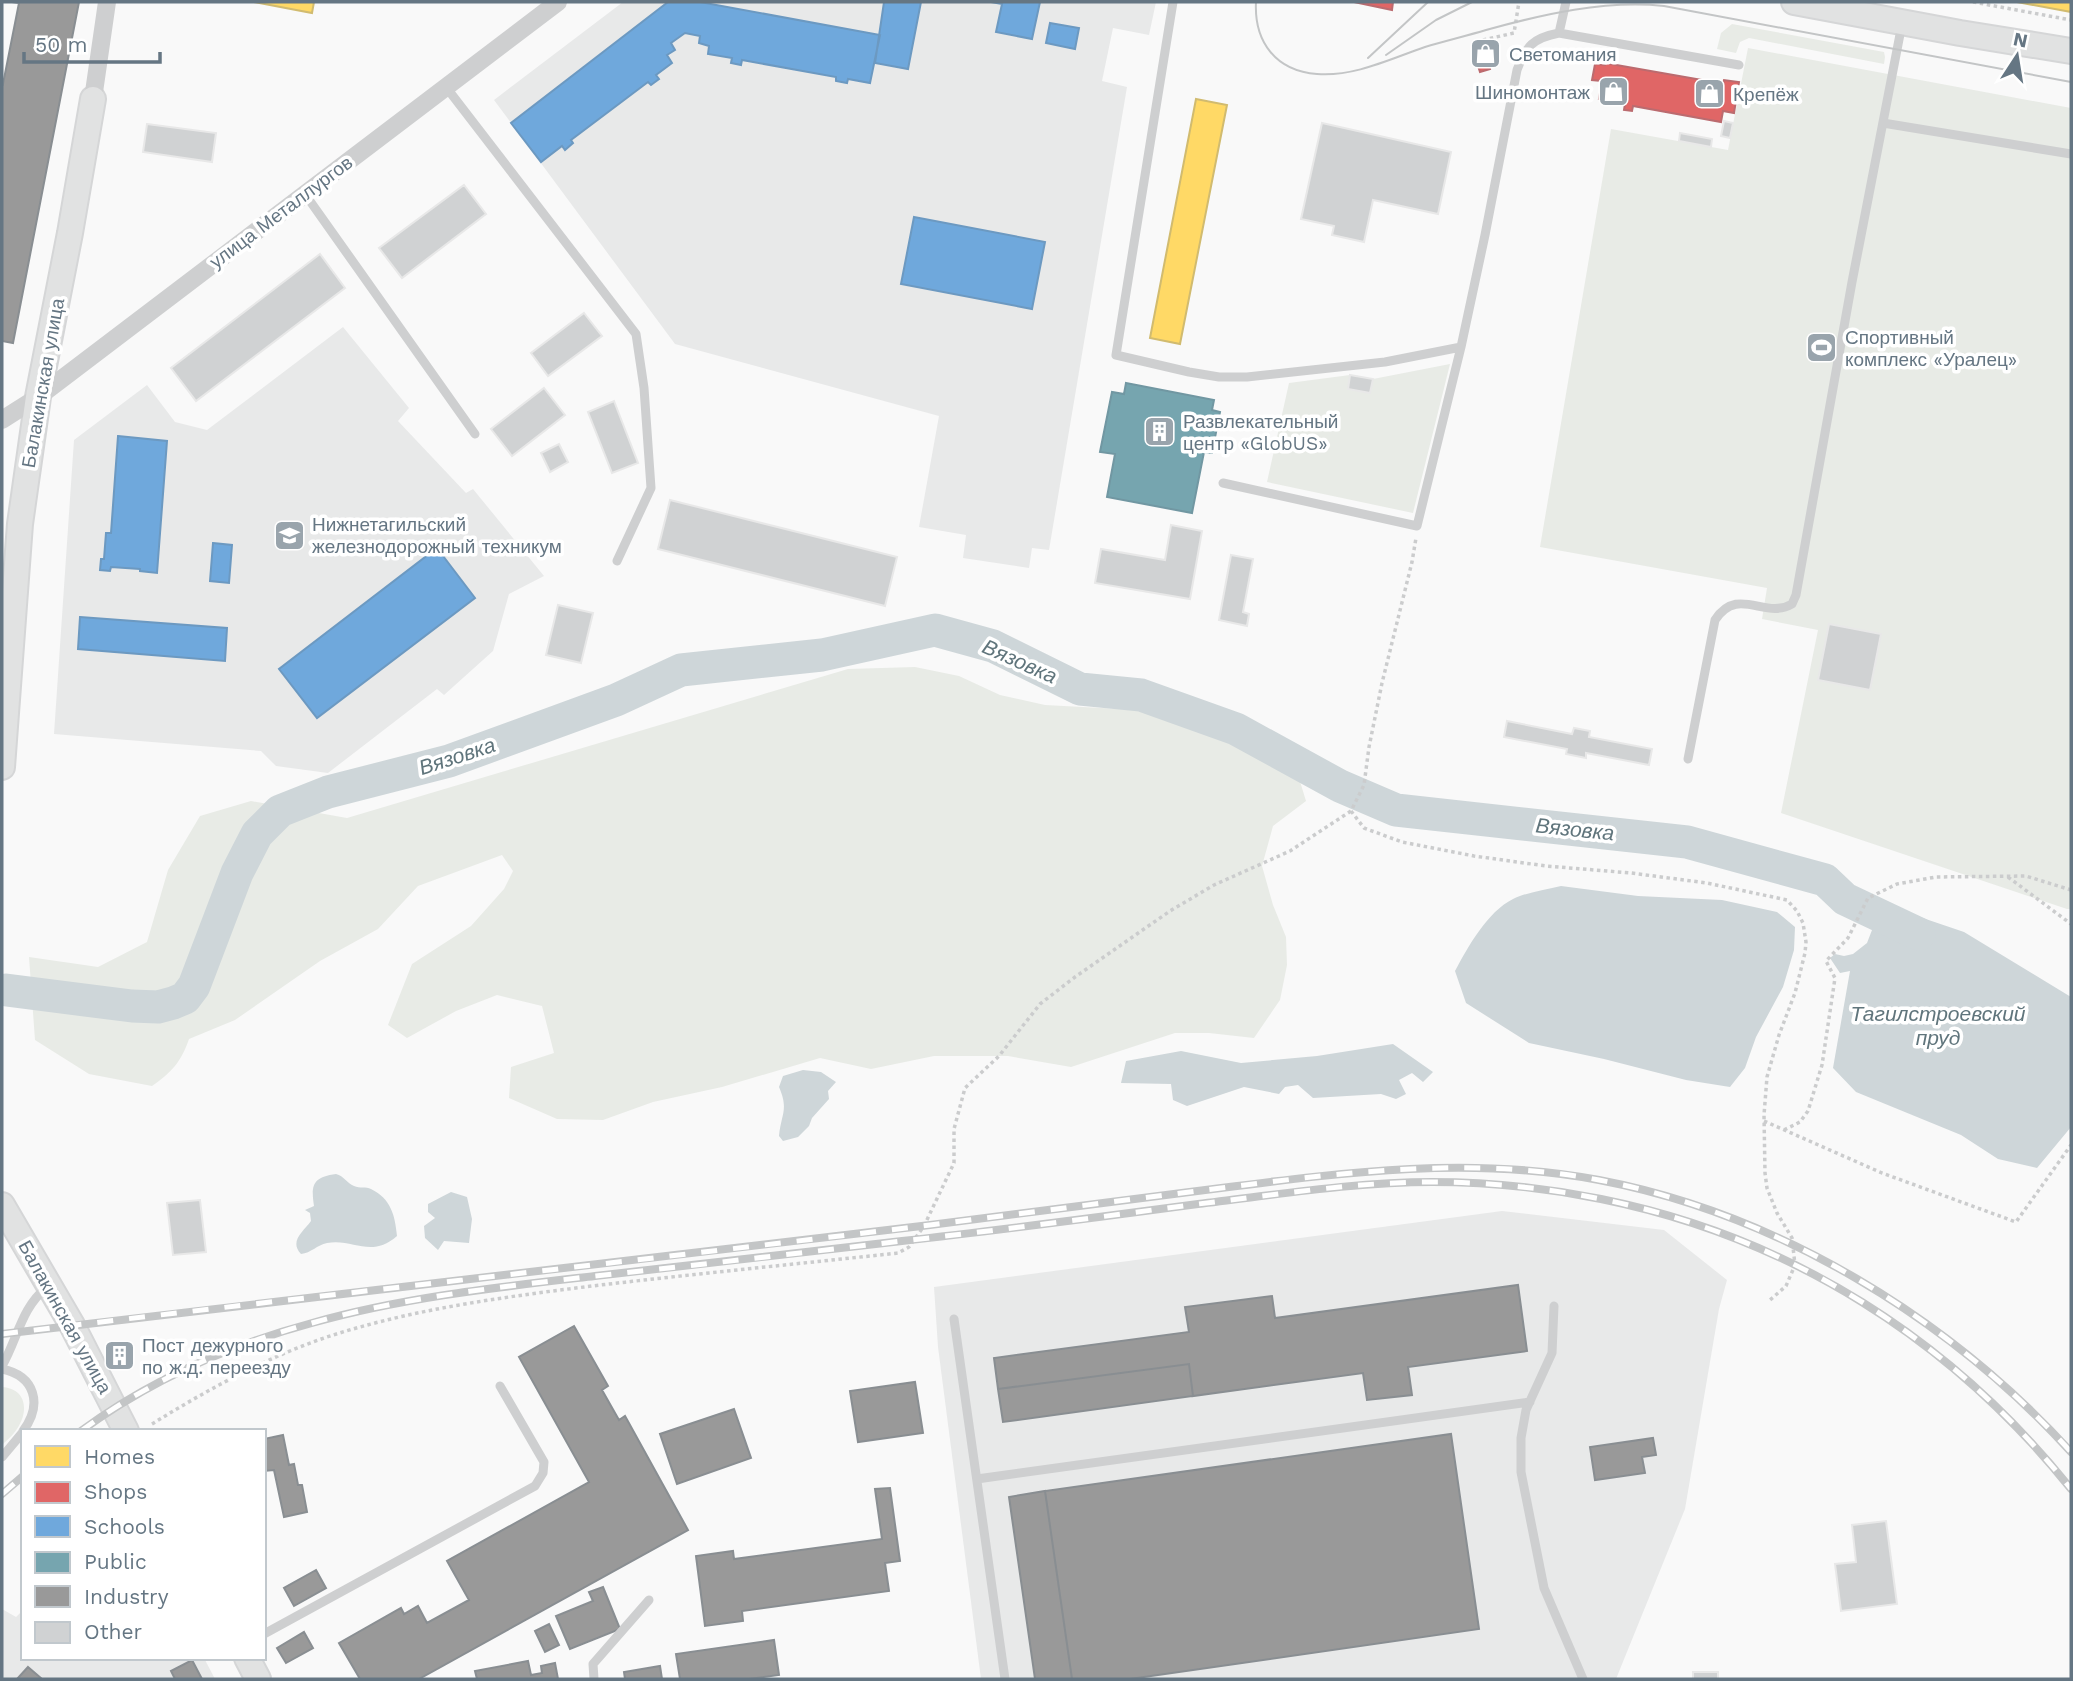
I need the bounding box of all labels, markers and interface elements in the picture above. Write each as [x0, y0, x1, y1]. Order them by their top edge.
scale bar [24, 21, 161, 65]
north arrow [1982, 21, 2052, 91]
text: N [2011, 27, 2030, 53]
text: 50 m [35, 32, 87, 57]
shop icon: Светомания [1469, 37, 1503, 71]
place label: Светомания [1509, 43, 1617, 66]
shop icon: Шиномонтаж [1596, 75, 1630, 109]
shop icon: Крепёж [1693, 77, 1727, 111]
place label: Шиномонтаж [1475, 81, 1590, 104]
place label: Крепёж [1733, 83, 1799, 106]
street label: улица Металлургов [205, 151, 357, 273]
street label: Балакинская улица [17, 296, 69, 470]
place label: Спортивный комплекс «Уралец» [1845, 326, 2017, 371]
sports icon: Спортивный комплекс «Уралец» [1805, 331, 1839, 365]
place label: Развлекательный центр «GlobUS» [1183, 410, 1338, 455]
building icon: Развлекательный центр «GlobUS» [1143, 415, 1177, 449]
place label: Нижнетагильский железнодорожный техникум [312, 513, 562, 558]
school or university icon: Нижнетагильский железнодорожный техникум [272, 518, 306, 552]
water label: Вязовка [979, 634, 1061, 688]
water label: Вязовка [416, 732, 498, 780]
water label: Вязовка [1534, 812, 1616, 846]
water label: Тагилстроевский пруд [1851, 1001, 2026, 1050]
street label: Балакинская улица [13, 1236, 117, 1398]
place label: Пост дежурного по ж.д. переезду [142, 1334, 291, 1379]
building icon: Пост дежурного по ж.д. переезду [102, 1339, 136, 1373]
legend [21, 1429, 266, 1660]
text: Homes [84, 1444, 155, 1469]
text: Shops [84, 1479, 147, 1504]
text: Schools [84, 1514, 165, 1539]
text: Public [84, 1549, 147, 1574]
text: Industry [84, 1584, 169, 1609]
text: Other [84, 1619, 143, 1644]

